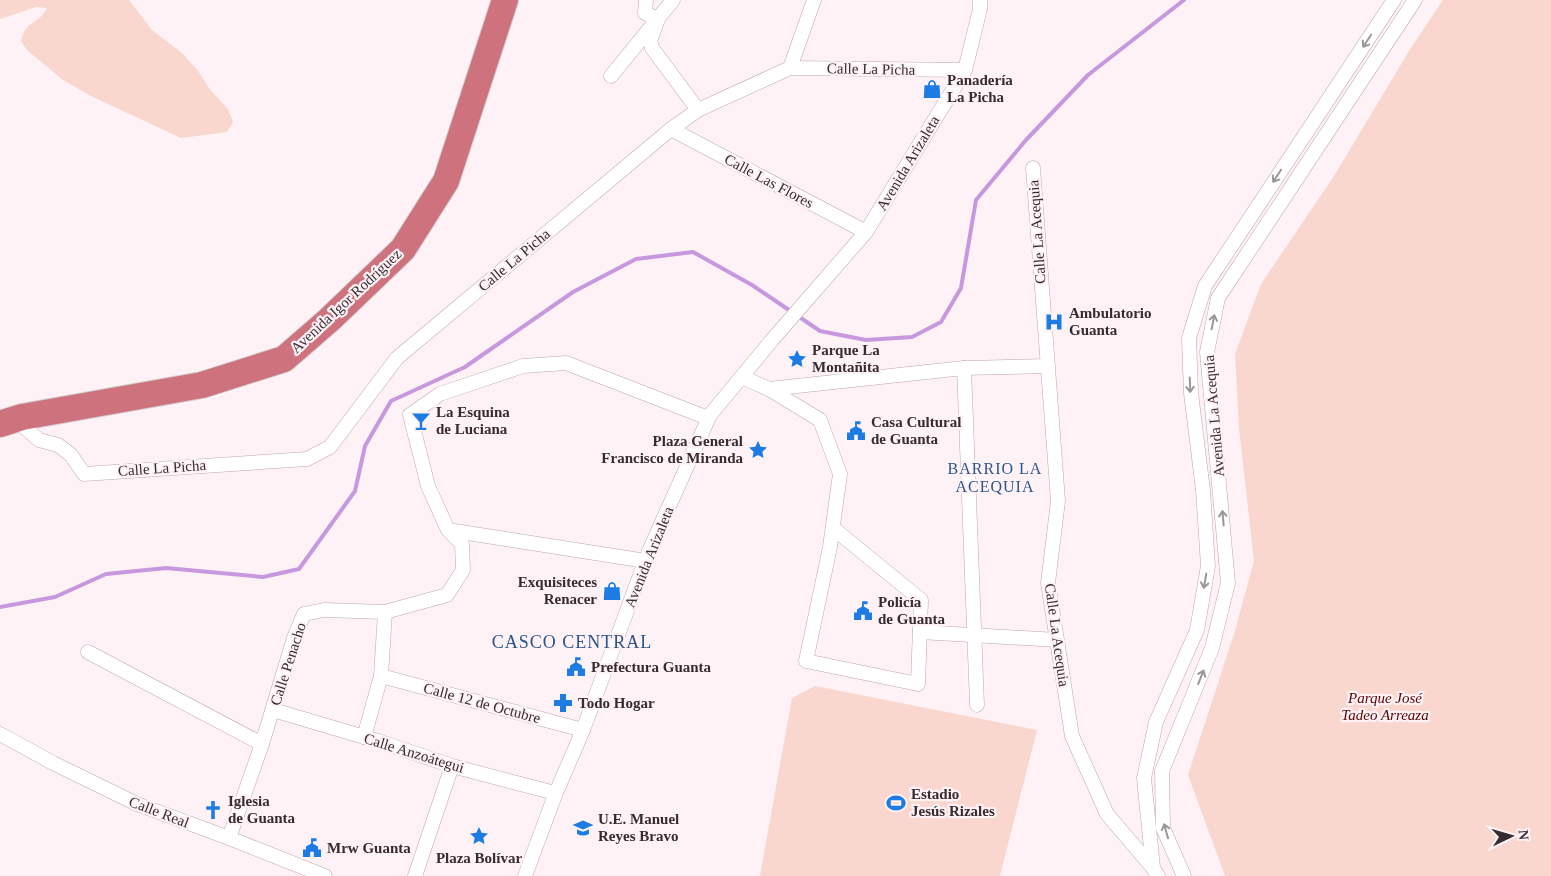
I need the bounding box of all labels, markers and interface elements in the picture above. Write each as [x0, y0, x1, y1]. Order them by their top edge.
one-way arrow [1361, 33, 1371, 47]
street label: Calle La Picha [827, 60, 916, 78]
place label: Panadería La Picha [947, 72, 1013, 105]
shop icon: Panadería La Picha [921, 78, 943, 100]
street label: Avenida Arizaleta [873, 112, 943, 213]
street label: Calle Las Flores [722, 151, 816, 211]
one-way arrow [1272, 169, 1282, 183]
street label: Calle La Acequia [1025, 179, 1049, 284]
street label: Calle La Picha [475, 225, 553, 295]
street label: Avenida Igor Rodríguez [288, 246, 405, 356]
place label: Ambulatorio Guanta [1069, 305, 1152, 338]
hospital icon: Ambulatorio Guanta [1043, 311, 1065, 333]
one-way arrow [1209, 315, 1218, 331]
place label: Parque La Montañita [812, 342, 880, 375]
place icon: Parque La Montañita [786, 348, 808, 370]
street label: Avenida La Acequia [1201, 354, 1227, 478]
one-way arrow [1186, 376, 1195, 392]
place label: La Esquina de Luciana [436, 404, 510, 437]
bar icon: La Esquina de Luciana [410, 410, 432, 432]
place label: Casa Cultural de Guanta [871, 414, 961, 447]
public building icon: Casa Cultural de Guanta [845, 420, 867, 442]
place label: Plaza General Francisco de Miranda [601, 433, 743, 466]
place icon: Plaza General Francisco de Miranda [747, 439, 769, 461]
street label: Calle La Picha [117, 457, 207, 479]
district label: BARRIO LA ACEQUIA [948, 460, 1042, 495]
street label: Avenida Arizaleta [621, 504, 677, 610]
one-way arrow [1218, 511, 1228, 527]
one-way arrow [1200, 573, 1210, 589]
place label: Exquisiteces Renacer [518, 574, 597, 607]
shop icon: Exquisiteces Renacer [601, 580, 623, 602]
street label: Calle La Acequia [1042, 582, 1072, 688]
place label: Policía de Guanta [878, 594, 946, 627]
public building icon: Policía de Guanta [852, 600, 874, 622]
street label: Calle Penacho [267, 621, 309, 707]
district label: CASCO CENTRAL [492, 632, 652, 652]
public building icon: Prefectura Guanta [565, 656, 587, 678]
place label: Prefectura Guanta [591, 659, 712, 675]
one-way arrow [1197, 669, 1206, 684]
street label: Calle 12 de Octubre [422, 680, 543, 726]
park label: Parque José Tadeo Arreaza [1341, 690, 1429, 723]
pharmacy icon: Todo Hogar [552, 692, 574, 714]
place label: Todo Hogar [578, 695, 655, 711]
street label: Calle Anzoátegui [362, 730, 466, 776]
place label: Estadio Jesús Rizales [911, 786, 995, 819]
sports icon: Estadio Jesús Rizales [885, 792, 907, 814]
street label: Calle Real [127, 793, 191, 831]
place label: Iglesia de Guanta [228, 793, 296, 826]
church icon: Iglesia de Guanta [202, 799, 224, 821]
place label: U.E. Manuel Reyes Bravo [598, 811, 679, 844]
north arrow [1486, 811, 1536, 861]
school or university icon: U.E. Manuel Reyes Bravo [572, 817, 594, 839]
one-way arrow [1160, 823, 1170, 839]
place icon: Plaza Bolívar [468, 825, 490, 847]
text: N [1516, 829, 1531, 841]
public building icon: Mrw Guanta [301, 837, 323, 859]
place label: Mrw Guanta [327, 840, 411, 856]
place label: Plaza Bolívar [436, 850, 522, 866]

